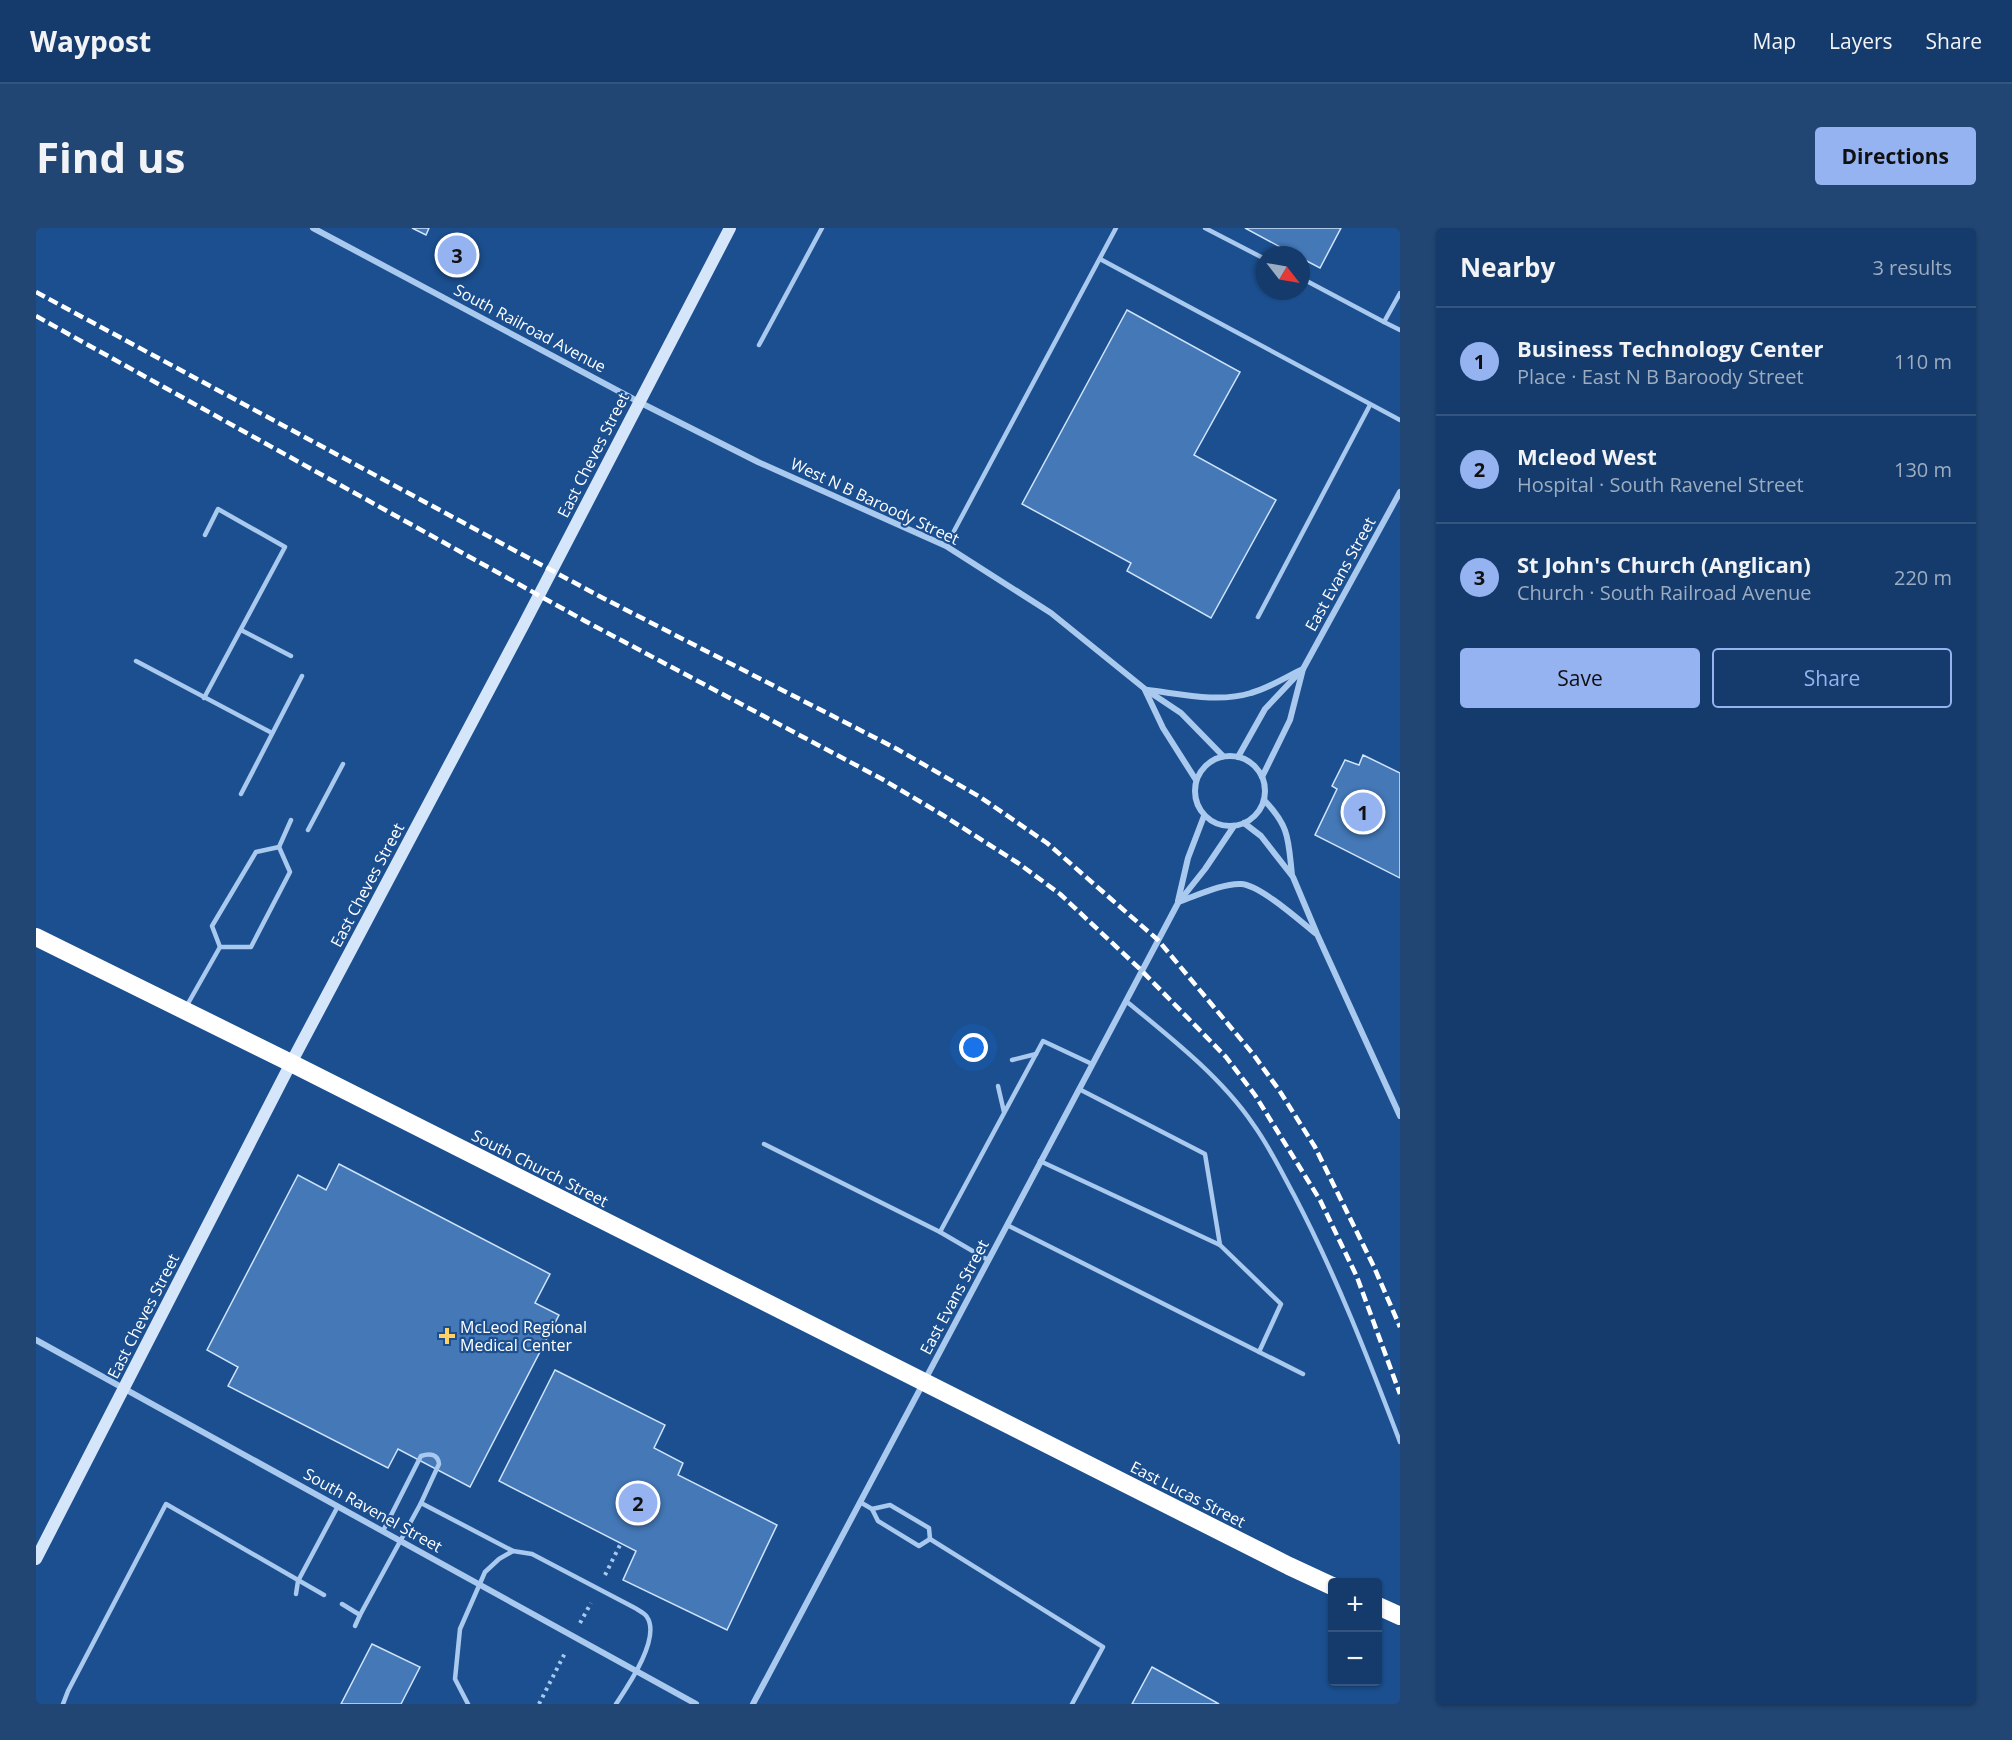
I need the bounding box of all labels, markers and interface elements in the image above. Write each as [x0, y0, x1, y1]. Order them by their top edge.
text: Waypost [30, 22, 151, 60]
text: Map [1753, 27, 1796, 55]
text: Layers [1829, 27, 1893, 55]
text: Share [1926, 27, 1982, 55]
button: Directions [1815, 127, 1976, 185]
text: Find us [36, 128, 185, 185]
pin: 3 [438, 232, 476, 278]
north arrow [1256, 246, 1310, 300]
text: Nearby [1460, 249, 1555, 285]
text: 3 results [1872, 254, 1952, 281]
street label: South Railroad Avenue [450, 279, 610, 377]
text: Business Technology Center [1517, 333, 1824, 363]
text: 1 [1474, 348, 1485, 375]
text: 110 m [1894, 348, 1952, 375]
text: Place · East N B Baroody Street [1517, 363, 1804, 390]
street label: East Cheves Street [552, 388, 634, 521]
text: Mcleod West [1517, 441, 1657, 471]
street label: West N B Baroody Street [787, 452, 963, 550]
text: 2 [1474, 456, 1485, 483]
text: 130 m [1894, 456, 1952, 483]
text: Hospital · South Ravenel Street [1517, 471, 1804, 498]
street label: East Evans Street [1300, 513, 1381, 635]
text: St John's Church (Anglican) [1517, 549, 1811, 579]
text: 3 [1474, 564, 1485, 591]
text: 220 m [1894, 564, 1952, 591]
text: Church · South Railroad Avenue [1517, 579, 1812, 606]
button: Save [1460, 648, 1700, 708]
button: Share [1712, 648, 1952, 708]
pin: 1 [1344, 790, 1382, 834]
street label: East Cheves Street [325, 819, 409, 951]
your location [959, 1033, 988, 1062]
street label: South Church Street [468, 1124, 612, 1212]
street label: East Evans Street [914, 1235, 994, 1358]
street label: East Cheves Street [102, 1249, 184, 1382]
place label: McLeod Regional Medical Center [460, 1316, 587, 1356]
marker: McLeod Regional Medical Center [438, 1327, 456, 1345]
street label: East Lucas Street [1127, 1455, 1250, 1533]
street label: South Ravenel Street [300, 1463, 447, 1557]
pin: 2 [618, 1480, 658, 1526]
map controls [1328, 1578, 1382, 1686]
button: + [1328, 1578, 1382, 1632]
button: − [1328, 1632, 1382, 1686]

